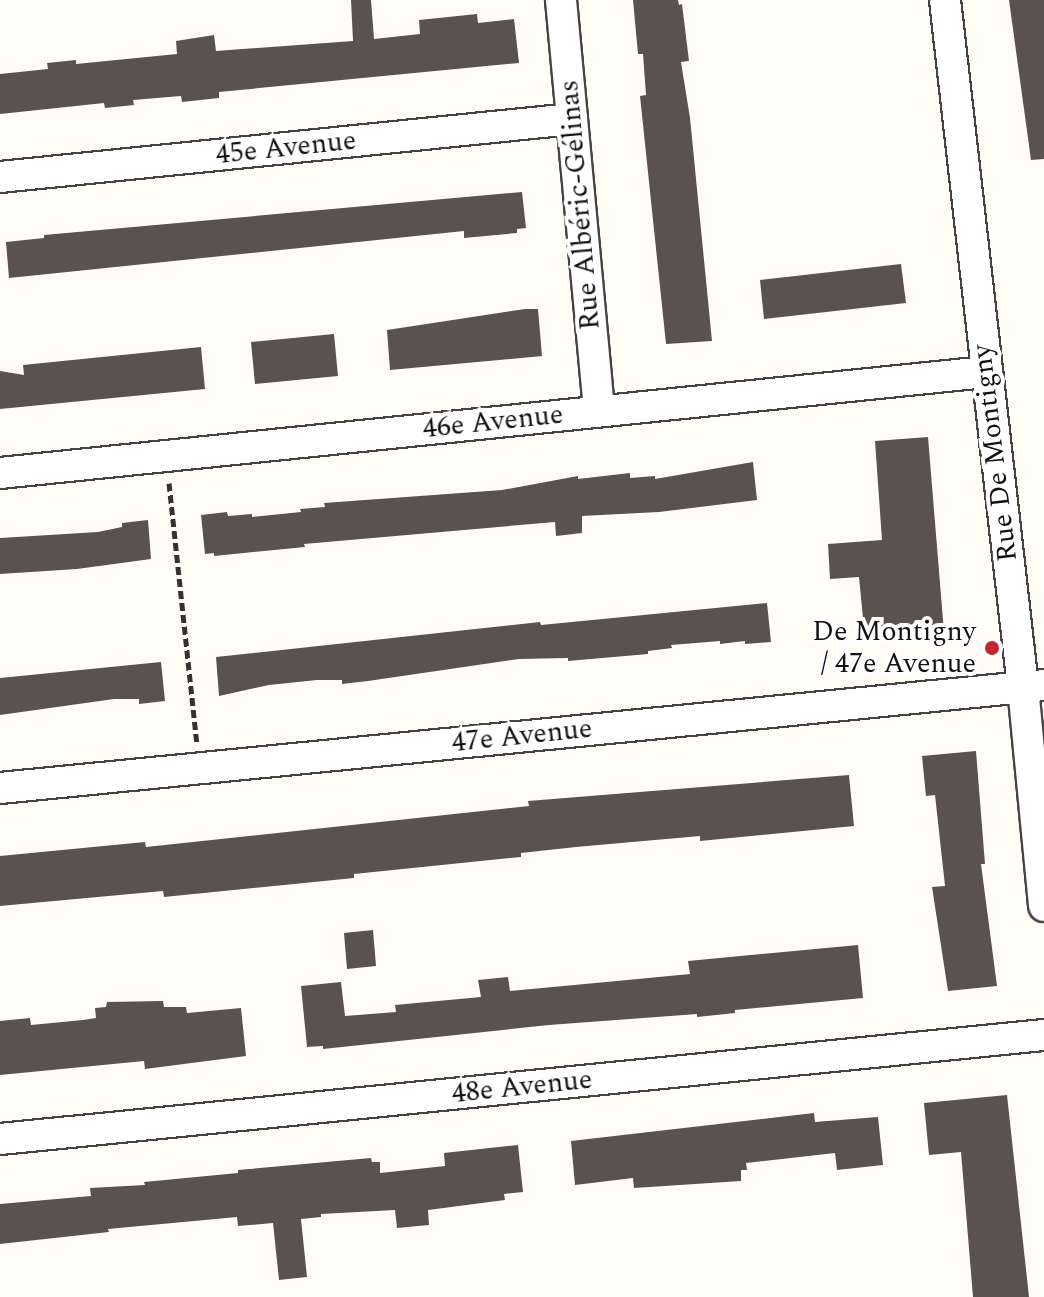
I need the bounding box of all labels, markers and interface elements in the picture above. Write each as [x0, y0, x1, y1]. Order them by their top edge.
street label: Rue Albéric-Gélinas [552, 79, 608, 331]
street label: 45e Avenue [214, 124, 358, 172]
street label: Rue De Montigny [965, 343, 1025, 563]
street label: 46e Avenue [421, 398, 565, 446]
place label: De Montigny / 47e Avenue [812, 615, 976, 681]
marker: De Montigny / 47e Avenue [983, 639, 1001, 657]
street label: 47e Avenue [450, 712, 594, 760]
street label: 48e Avenue [450, 1063, 594, 1111]

